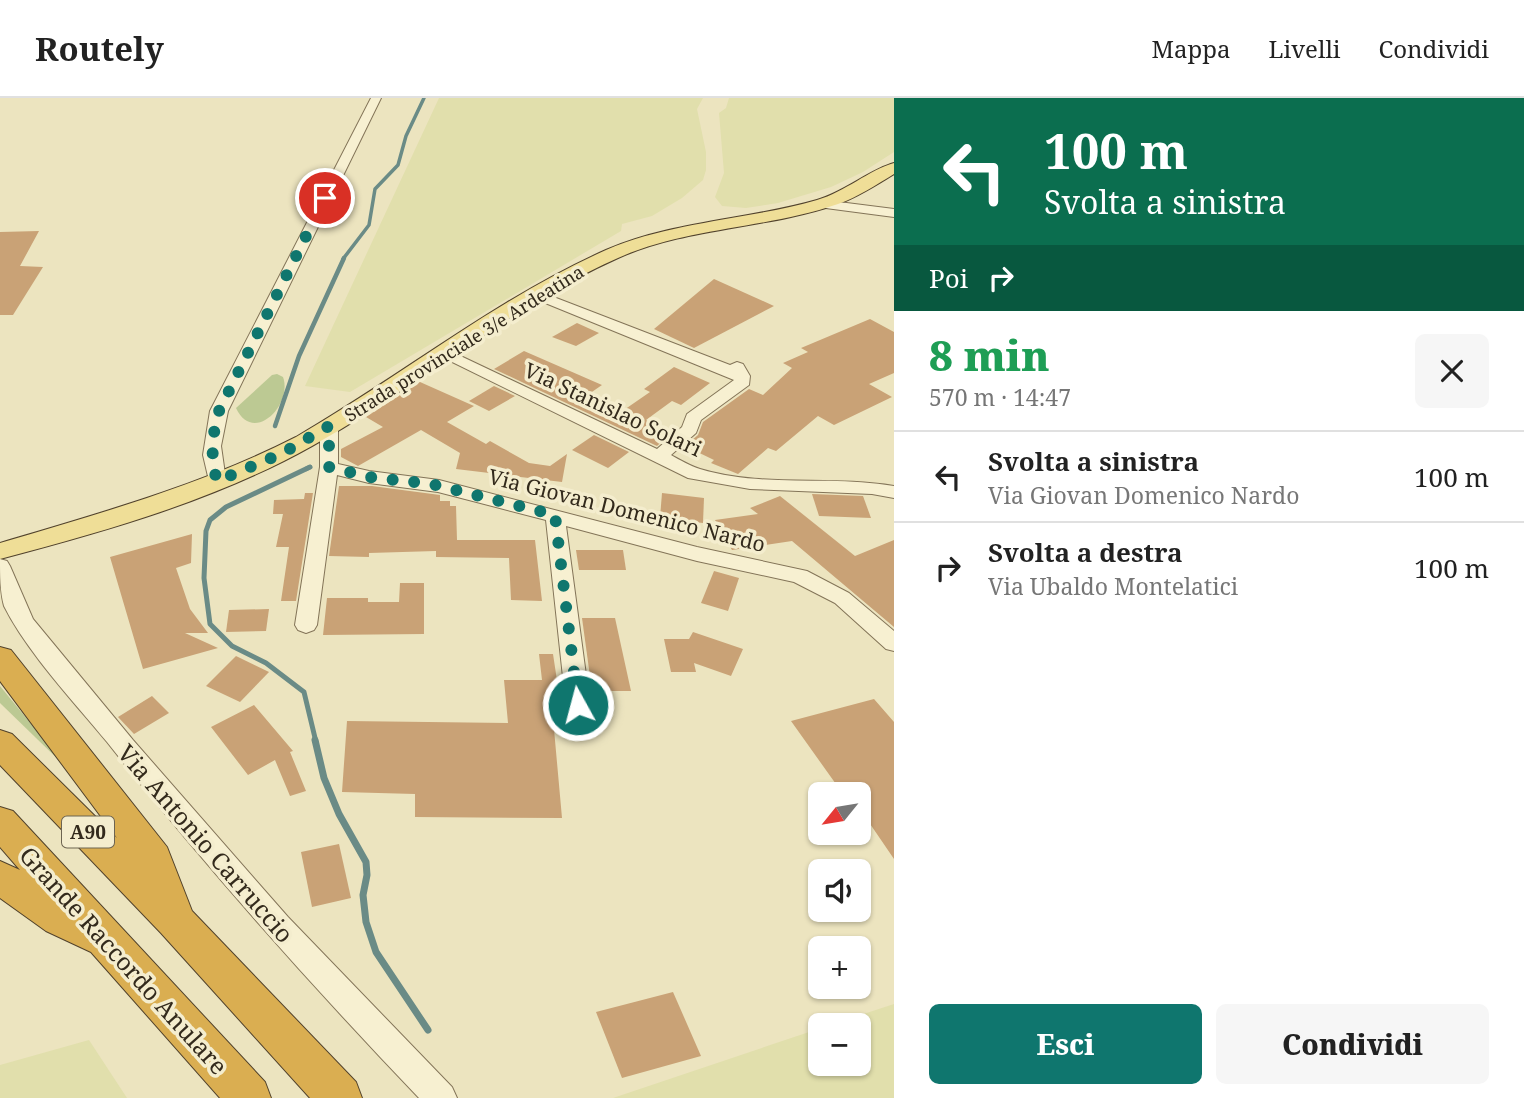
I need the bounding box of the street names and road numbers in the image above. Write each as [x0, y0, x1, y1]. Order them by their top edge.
street label: Strada provinciale 3/e Ardeatina [340, 259, 588, 427]
street label: Via Stanislao Solari [520, 356, 707, 463]
street label: Via Giovan Domenico Nardo [486, 462, 768, 558]
street label: Via Antonio Carruccio [111, 737, 301, 949]
road number: A90 [62, 817, 114, 848]
street label: Grande Raccordo Anulare [13, 839, 235, 1081]

